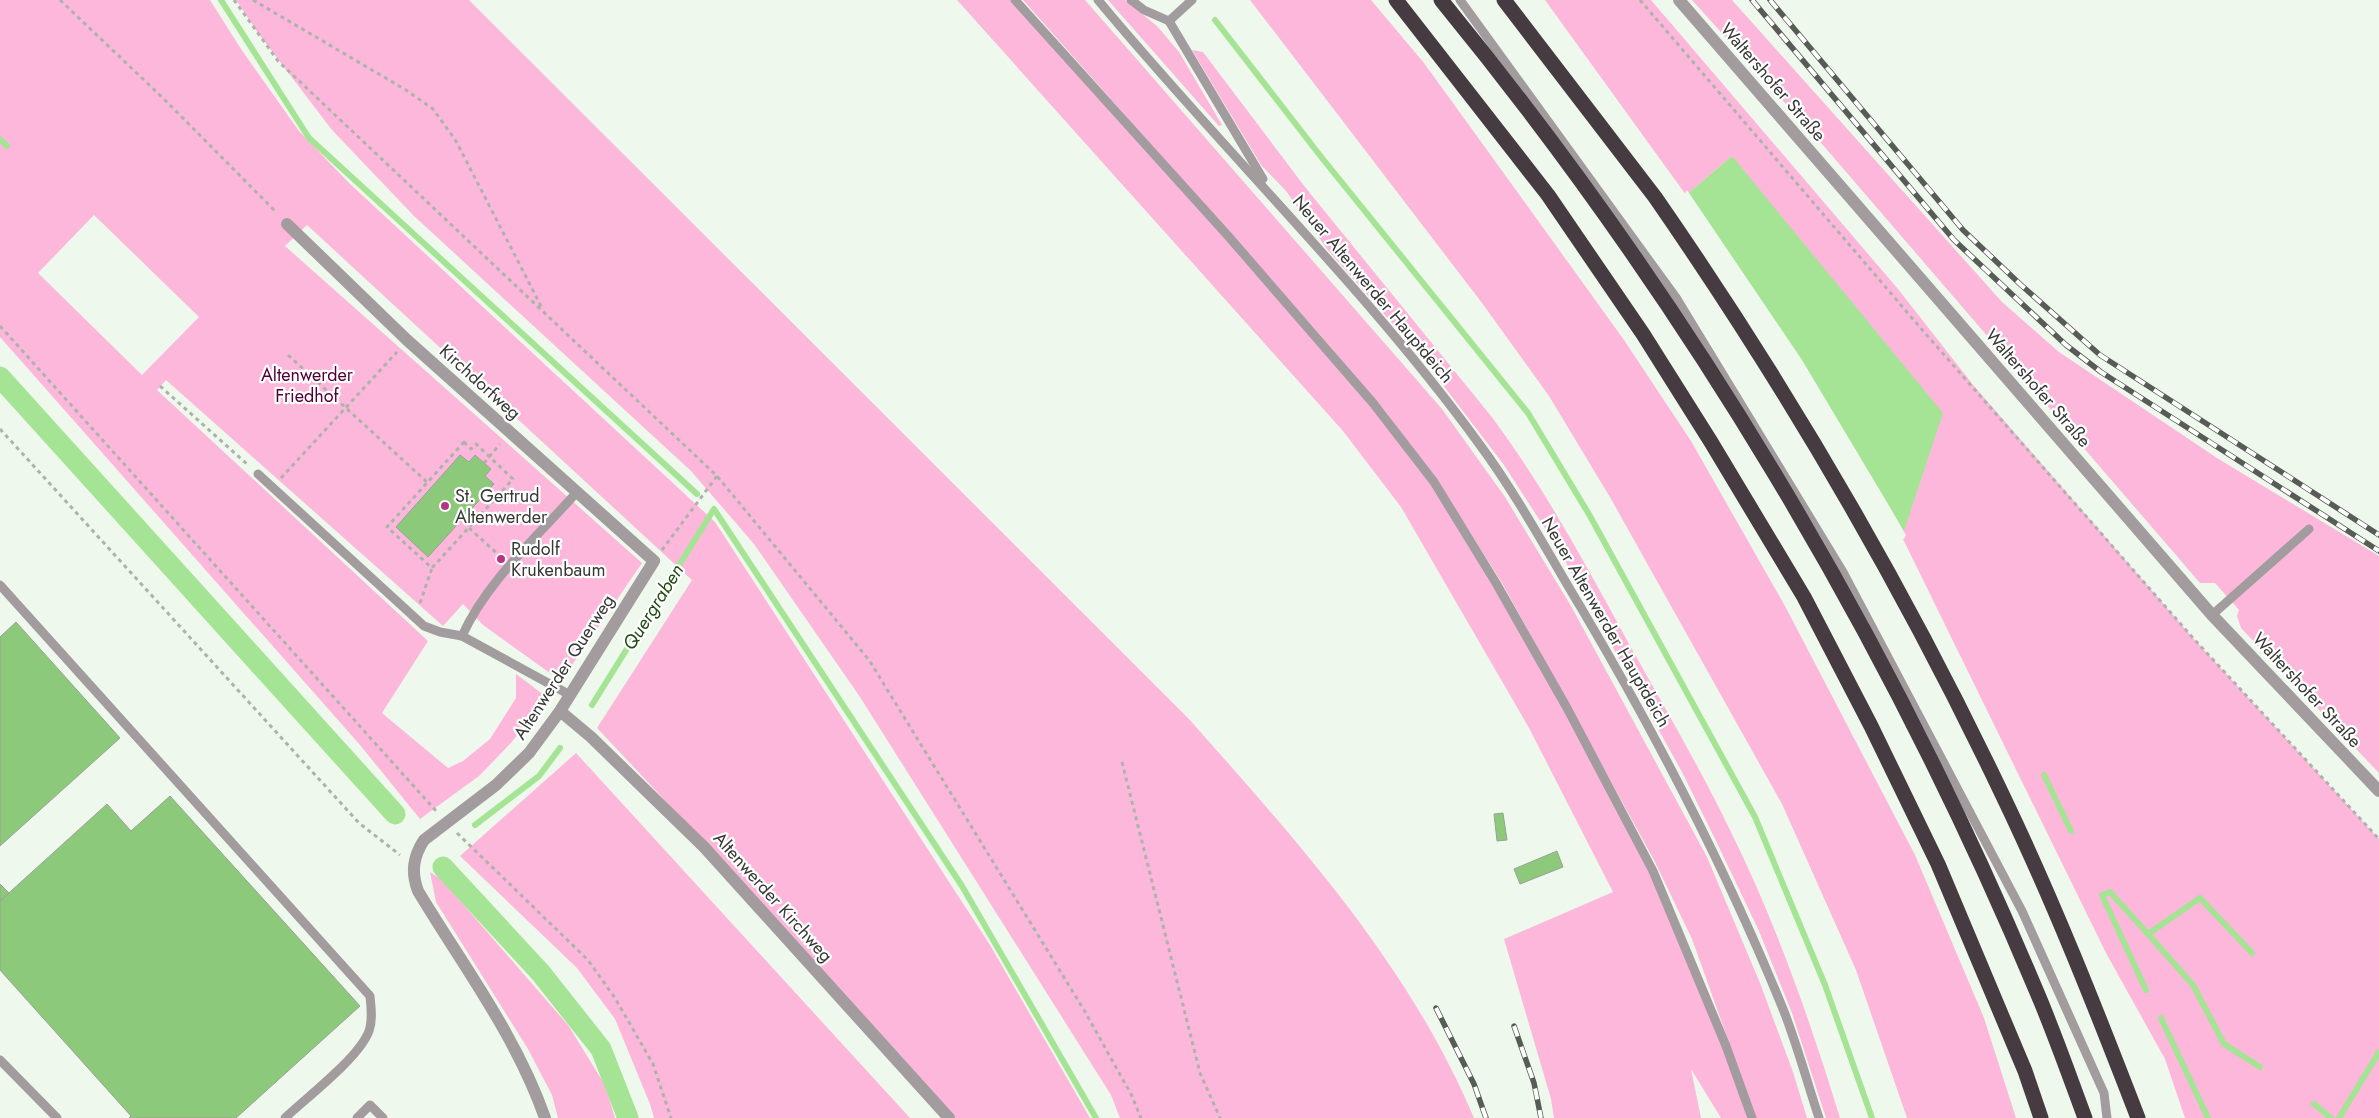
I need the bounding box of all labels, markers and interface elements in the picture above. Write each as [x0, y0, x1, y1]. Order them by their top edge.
street label: Waltershofer Straße [1714, 17, 1832, 147]
street label: Neuer Altenwerder Hauptdeich [1286, 189, 1460, 389]
street label: Waltershofer Straße [1979, 323, 2097, 453]
street label: Kirchdorfweg [434, 338, 526, 426]
park label: Altenwerder Friedhof [261, 362, 354, 409]
place label: St. Gertrud Altenwerder [455, 483, 548, 530]
marker: St. Gertrud Altenwerder [439, 500, 451, 512]
street label: Neuer Altenwerder Hauptdeich [1535, 512, 1677, 732]
place label: Rudolf Krukenbaum [511, 536, 606, 583]
marker: Rudolf Krukenbaum [495, 553, 507, 565]
water label: Quergraben [616, 559, 690, 655]
street label: Altenwerder Querweg [507, 589, 621, 745]
street label: Waltershofer Straße [2246, 626, 2368, 754]
street label: Altenwerder Kirchweg [707, 826, 839, 968]

